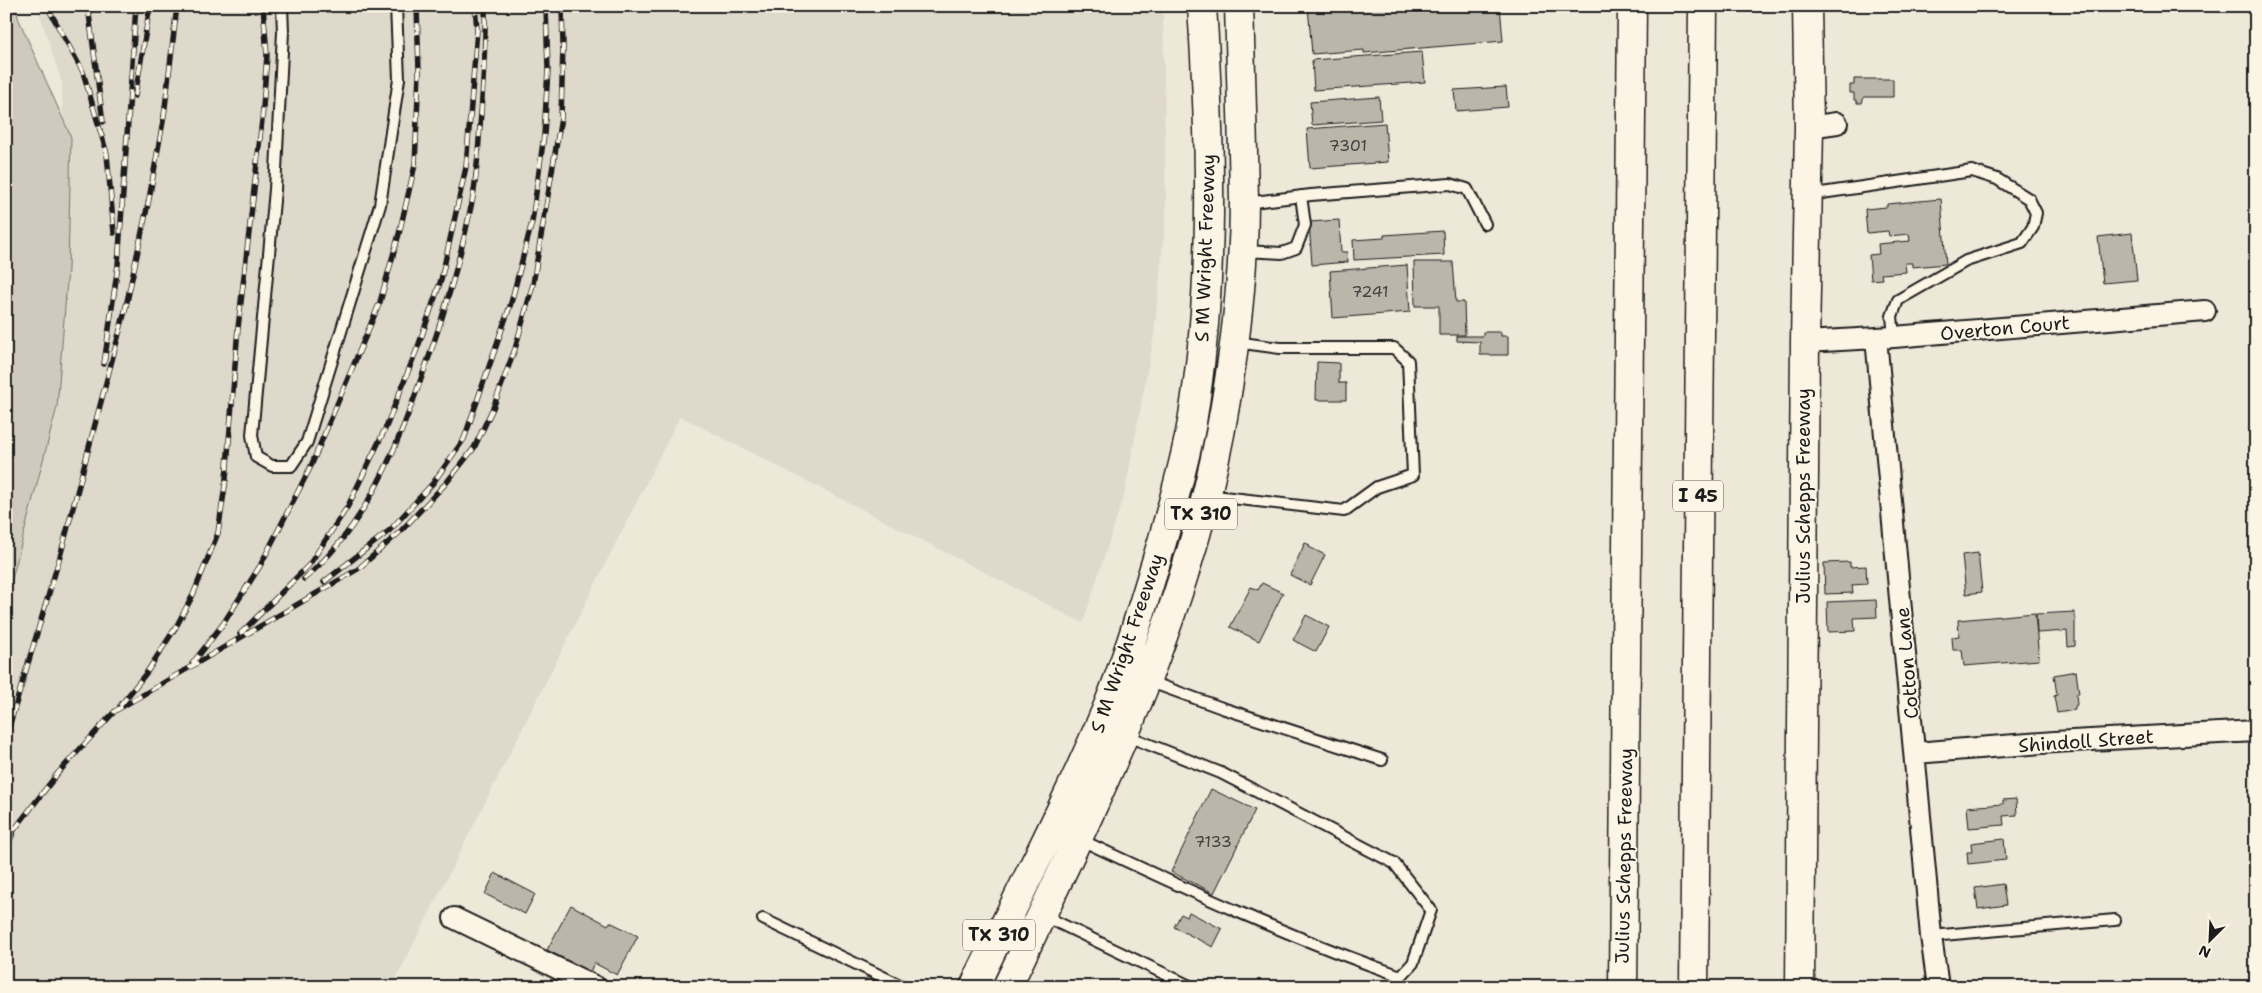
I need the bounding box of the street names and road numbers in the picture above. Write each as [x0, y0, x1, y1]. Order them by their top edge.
street label: S M Wright Freeway [1189, 153, 1221, 343]
street label: Overton Court [1939, 310, 2071, 346]
street label: Julius Schepps Freeway [1791, 388, 1816, 604]
road number: I 45 [1673, 481, 1723, 512]
road number: TX 310 [1165, 498, 1237, 530]
street label: S M Wright Freeway [1085, 550, 1169, 736]
street label: Cotton Lane [1890, 606, 1924, 720]
street label: Shindoll Street [2017, 724, 2155, 758]
street label: Julius Schepps Freeway [1610, 748, 1638, 964]
road number: TX 310 [963, 920, 1035, 950]

